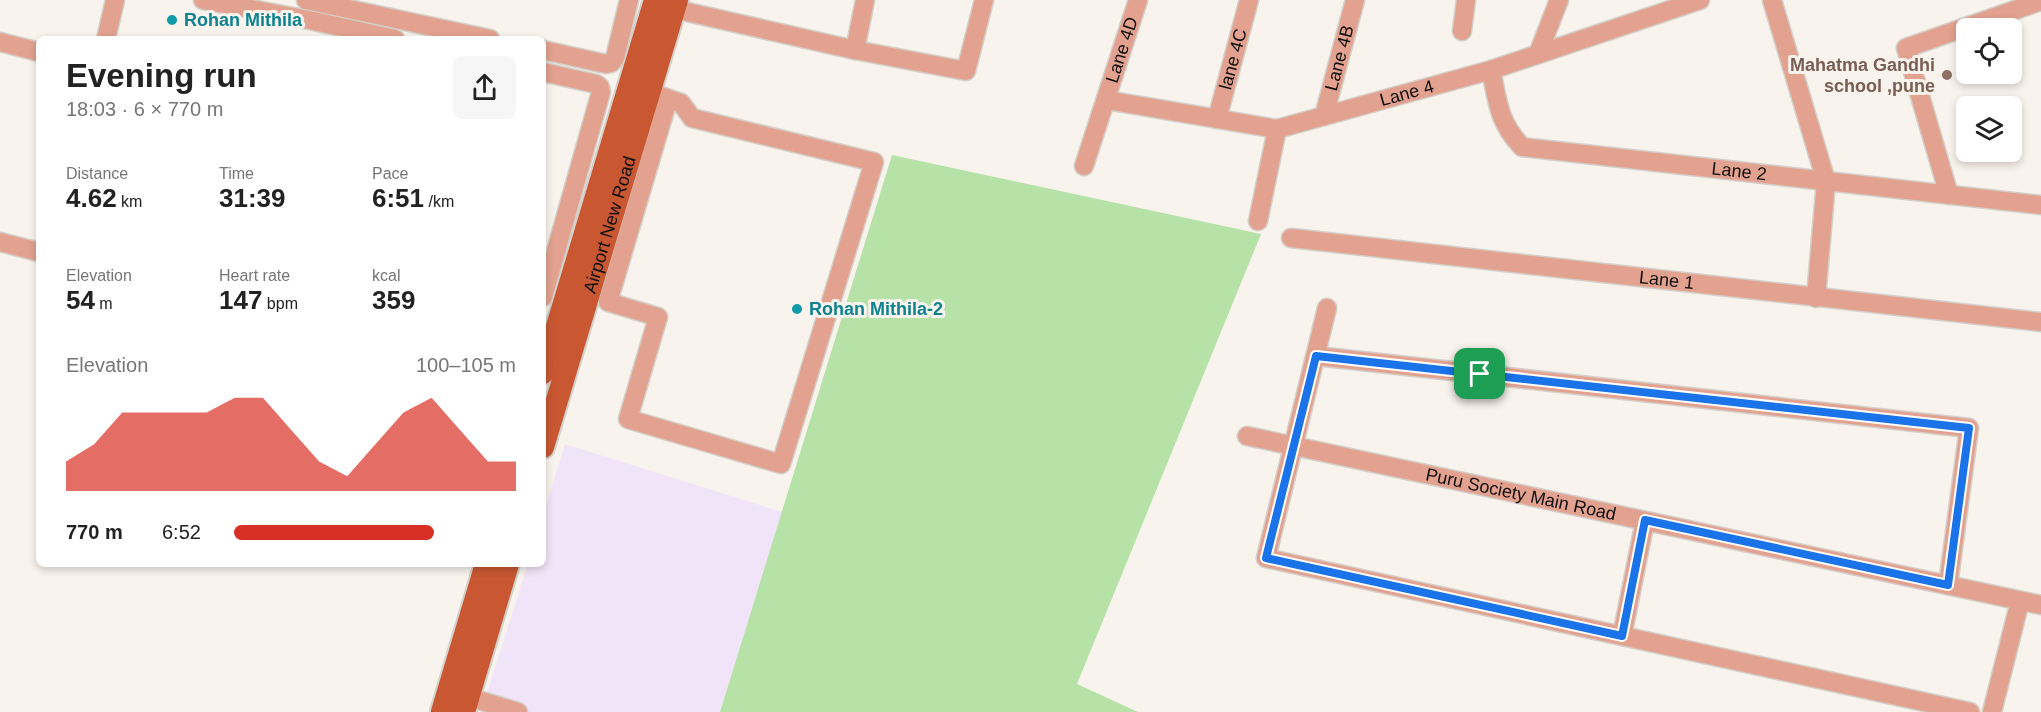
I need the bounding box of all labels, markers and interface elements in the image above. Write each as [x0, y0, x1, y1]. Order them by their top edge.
place label: Rohan Mithila [184, 10, 303, 30]
marker: Rohan Mithila [165, 13, 179, 27]
street label: Lane 4D [1102, 15, 1142, 85]
map controls [1956, 18, 2022, 162]
button: locate [1956, 18, 2022, 84]
street label: Lane 4B [1321, 23, 1358, 93]
street label: lane 4C [1215, 27, 1251, 92]
place label: Mahatma Gandhi school ,pune [1790, 55, 1935, 96]
button: share [453, 56, 516, 119]
text: Evening run [66, 57, 257, 94]
marker: Mahatma Gandhi school ,pune [1940, 68, 1954, 82]
street label: Lane 4 [1378, 76, 1436, 110]
button: layers [1956, 96, 2022, 162]
text: 18:03 · 6 × 770 m [66, 98, 223, 120]
street label: Airport New Road [580, 154, 640, 296]
street label: Lane 2 [1711, 158, 1768, 184]
text: Distance [66, 165, 128, 182]
text: Time [219, 165, 254, 182]
text: Pace [372, 165, 408, 182]
text: 4.62 [66, 183, 117, 213]
text: 31:39 [219, 183, 286, 213]
text: 6:51 [372, 183, 424, 213]
text: km [117, 193, 142, 210]
text: /km [424, 193, 454, 210]
text: Elevation [66, 267, 132, 284]
text: Heart rate [219, 267, 290, 284]
text: kcal [372, 267, 400, 284]
street label: Lane 1 [1638, 267, 1695, 293]
text: 54 [66, 285, 95, 315]
text: 147 [219, 285, 262, 315]
text: 359 [372, 285, 415, 315]
text: m [95, 295, 113, 312]
text: bpm [262, 295, 298, 312]
place label: Rohan Mithila-2 [809, 299, 943, 319]
marker: Rohan Mithila-2 [790, 302, 804, 316]
pin [1454, 348, 1505, 399]
text: Elevation [66, 354, 148, 376]
text: 100–105 m [416, 354, 516, 376]
icon: arrive [1463, 357, 1496, 390]
street label: Puru Society Main Road [1424, 464, 1618, 524]
text: 770 m [66, 521, 123, 543]
text: 6:52 [162, 521, 201, 543]

